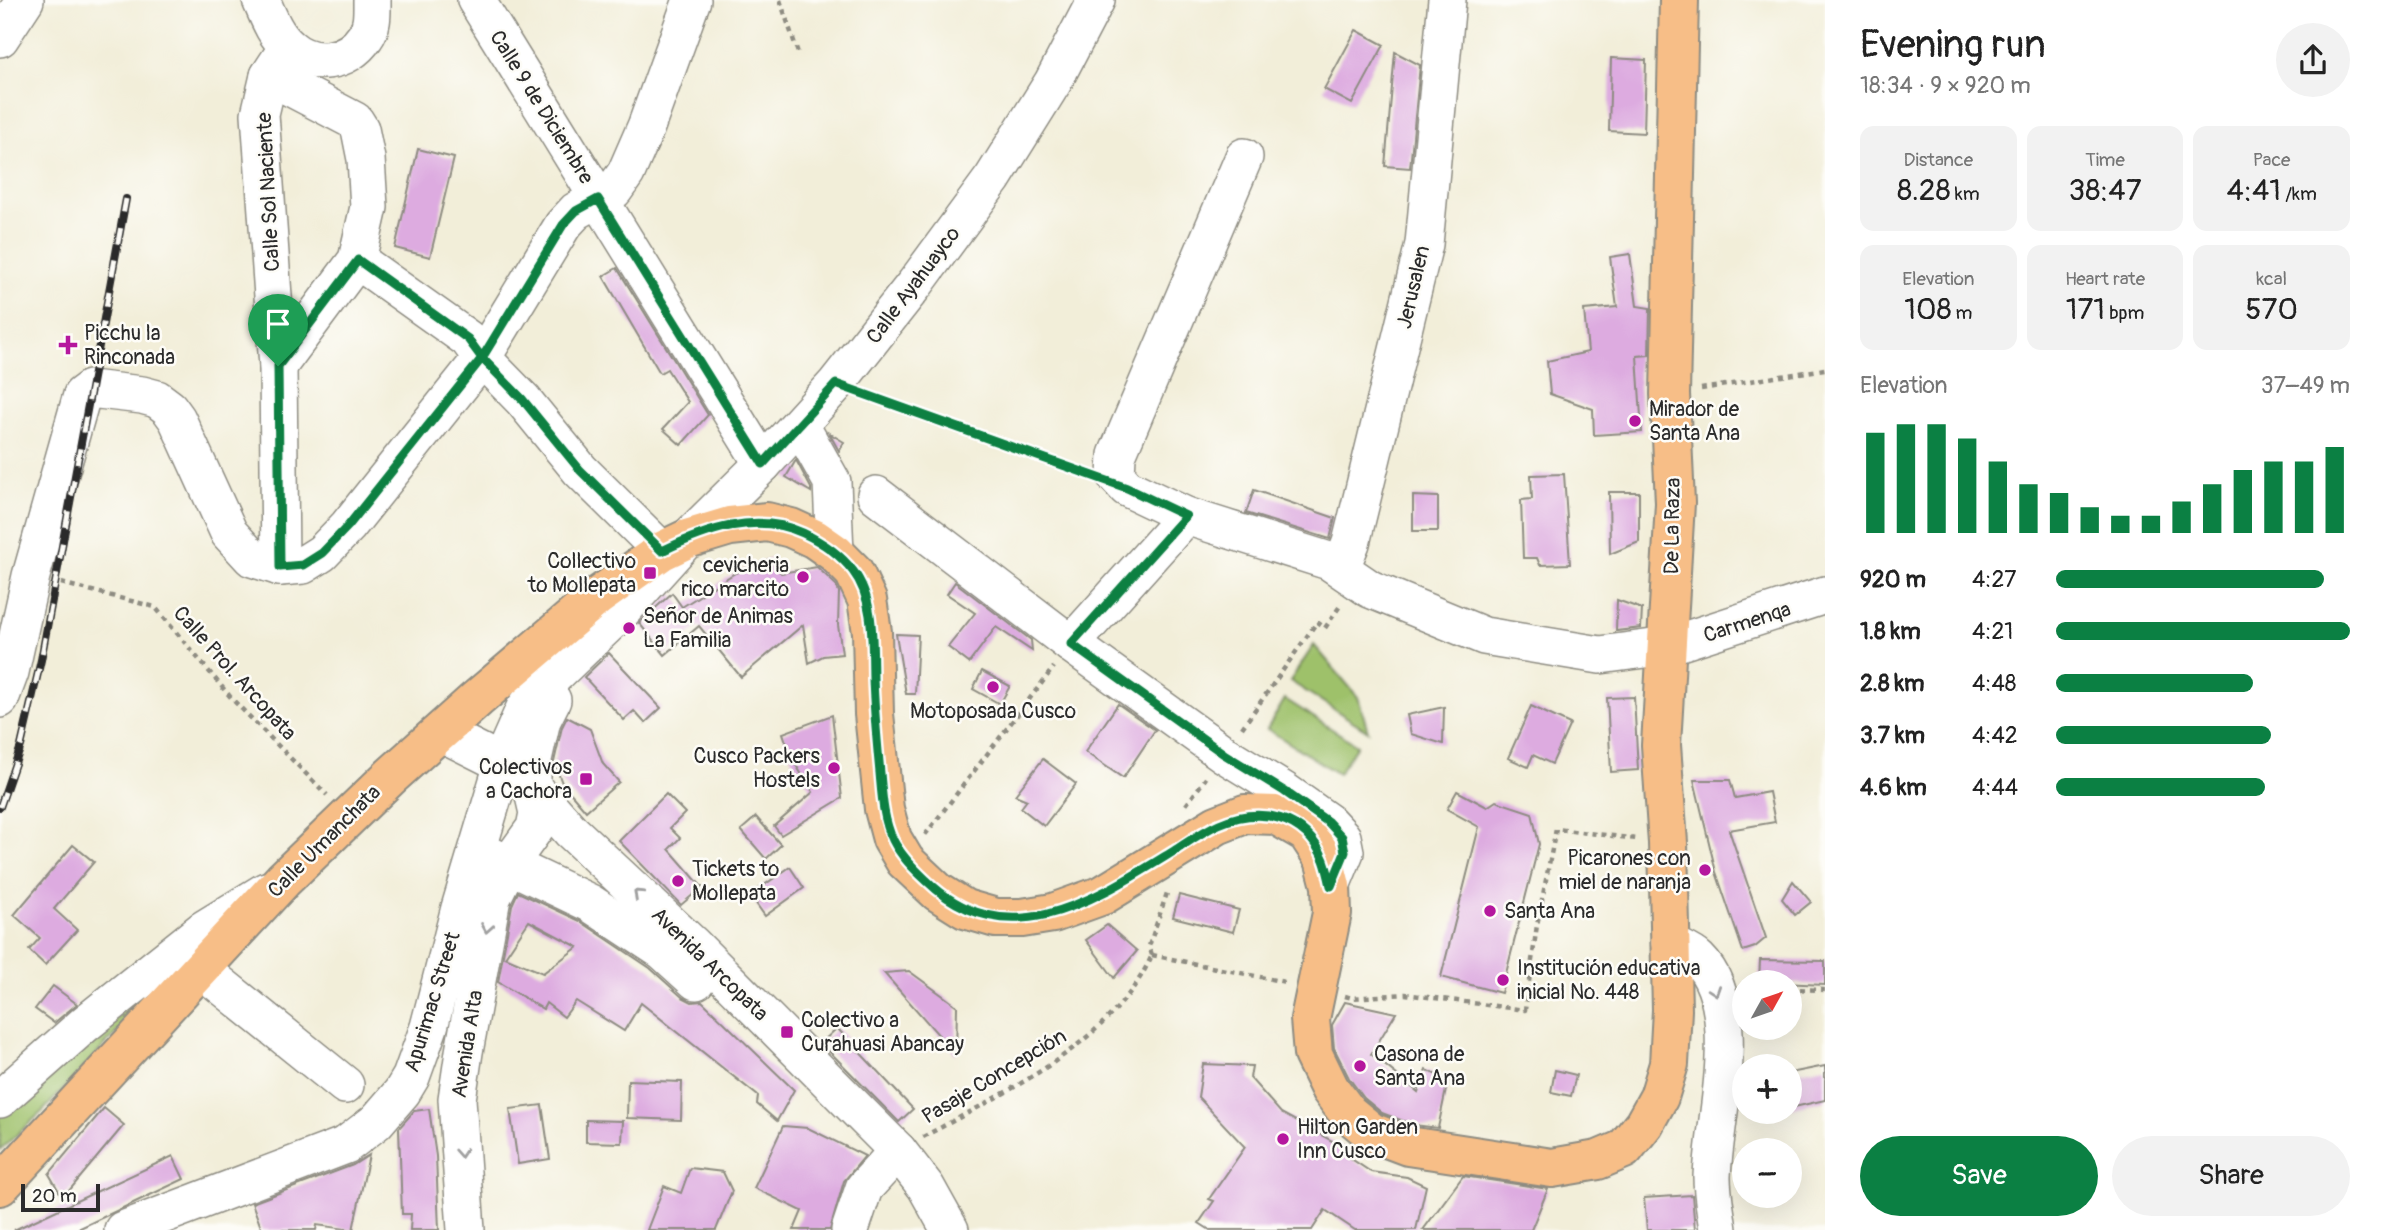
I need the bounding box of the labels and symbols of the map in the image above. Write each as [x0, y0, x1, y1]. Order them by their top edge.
street label: Calle 9 de Diciembre [483, 25, 600, 190]
street label: Calle Sol Naciente [251, 111, 286, 272]
street label: Calle Ayahuayco [860, 221, 966, 349]
street label: Jerusalen [1391, 243, 1436, 331]
pin [248, 294, 308, 366]
place label: Picchu la Rinconada [84, 320, 175, 371]
marker: Picchu la Rinconada [58, 335, 78, 355]
place label: Mirador de Santa Ana [1649, 396, 1740, 447]
marker: Mirador de Santa Ana [1627, 413, 1643, 429]
street label: De La Raza [1658, 477, 1687, 575]
place label: Collectivo to Mollepata [527, 548, 636, 599]
place label: cevicheria rico marcito [681, 552, 789, 603]
marker: Collectivo to Mollepata [642, 565, 658, 581]
marker: cevicheria rico marcito [795, 569, 811, 585]
street label: Carmenqa [1700, 596, 1794, 649]
street label: Calle Prol. Arcopata [167, 600, 302, 746]
place label: Señor de Animas La Familia [643, 603, 794, 654]
marker: Señor de Animas La Familia [621, 620, 637, 636]
marker: Motoposada Cusco [985, 679, 1001, 695]
place label: Motoposada Cusco [910, 698, 1076, 725]
place label: Cusco Packers Hostels [693, 743, 821, 794]
place label: Colectivos a Cachora [479, 754, 573, 805]
marker: Cusco Packers Hostels [826, 760, 842, 776]
marker: Colectivos a Cachora [578, 771, 594, 787]
street label: Calle Umanchata [262, 779, 387, 904]
place label: Picarones con miel de naranja [1559, 845, 1691, 896]
place label: Tickets to Mollepata [692, 856, 779, 907]
marker: Picarones con miel de naranja [1697, 862, 1713, 878]
marker: Tickets to Mollepata [670, 873, 686, 889]
one-way arrow [633, 890, 646, 902]
place label: Santa Ana [1504, 898, 1595, 925]
street label: Avenida Arcopata [645, 902, 774, 1027]
marker: Santa Ana [1482, 903, 1498, 919]
one-way arrow [480, 922, 495, 934]
street label: Apurimac Street [398, 928, 467, 1076]
place label: Institución educativa inicial No. 448 [1517, 955, 1700, 1006]
north arrow [1732, 970, 1802, 1040]
marker: Institución educativa inicial No. 448 [1495, 972, 1511, 988]
one-way arrow [1707, 984, 1721, 996]
street label: Avenida Alta [446, 988, 489, 1100]
place label: Colectivo a Curahuasi Abancay [801, 1007, 964, 1058]
street label: Pasaje Concepción [917, 1023, 1072, 1130]
marker: Colectivo a Curahuasi Abancay [779, 1024, 795, 1040]
place label: Casona de Santa Ana [1374, 1041, 1465, 1092]
marker: Casona de Santa Ana [1352, 1058, 1368, 1074]
place label: Hilton Garden Inn Cusco [1297, 1114, 1418, 1165]
marker: Hilton Garden Inn Cusco [1275, 1131, 1291, 1147]
one-way arrow [453, 1147, 468, 1158]
scale bar [21, 1181, 100, 1213]

